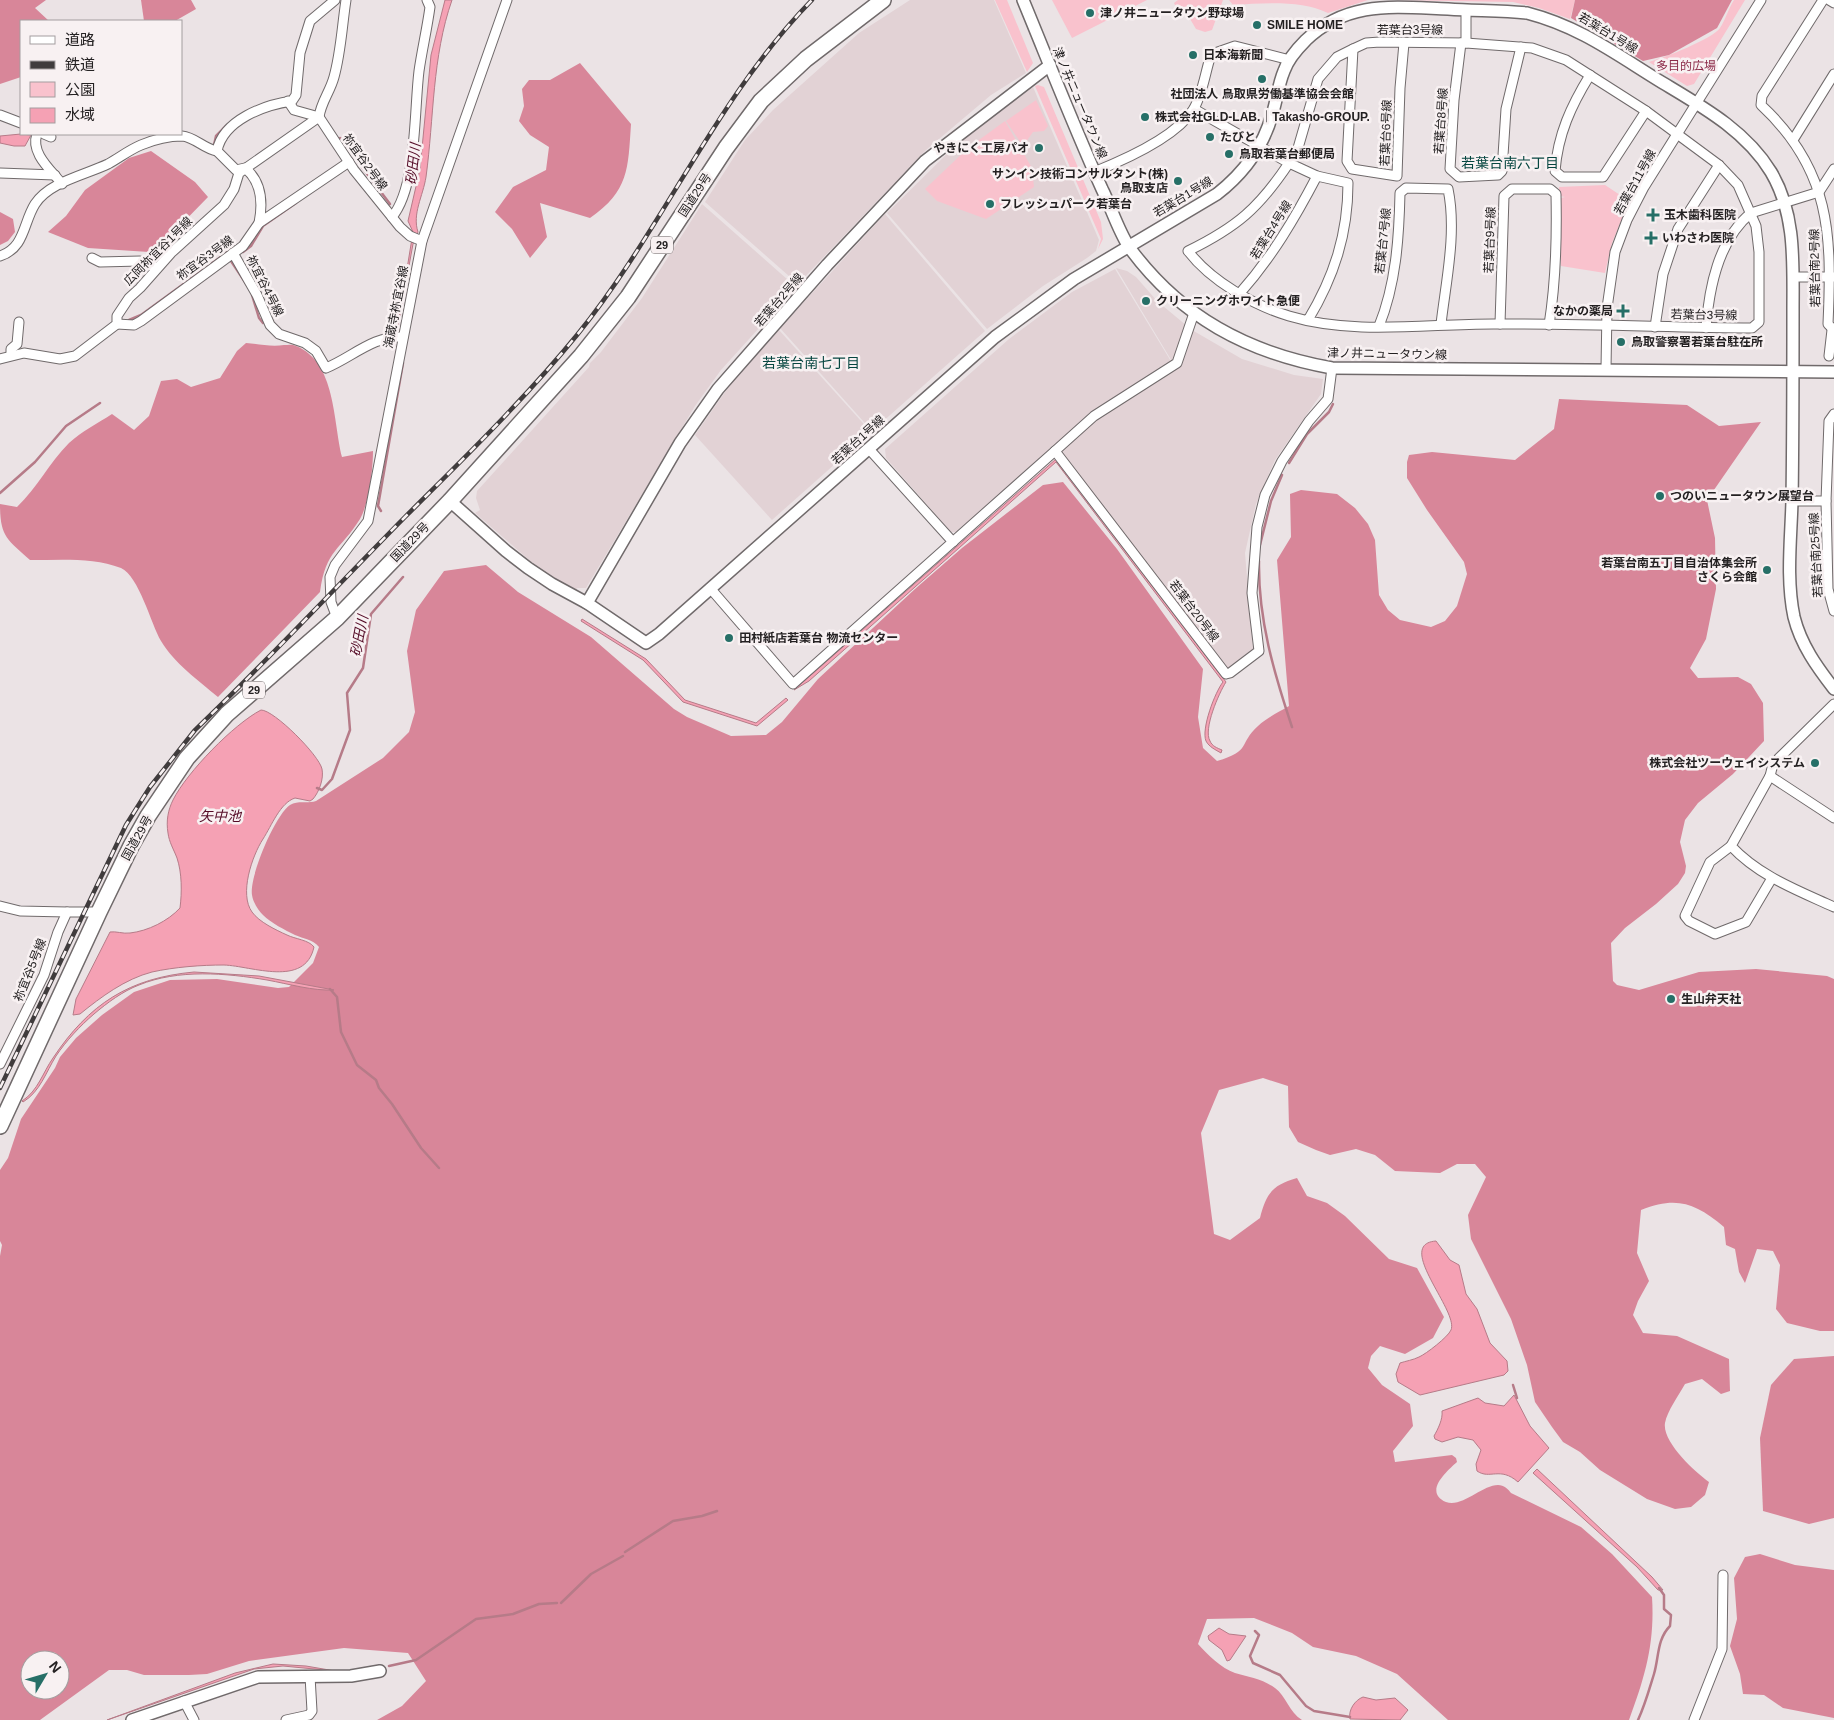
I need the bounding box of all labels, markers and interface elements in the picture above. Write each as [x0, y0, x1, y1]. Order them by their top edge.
place label: 津ノ井ニュータウン野球場 [1100, 6, 1244, 20]
marker: 津ノ井ニュータウン野球場 [1084, 7, 1096, 19]
street label: 若葉台1号線 [1576, 10, 1640, 56]
place label: SMILE HOME [1267, 18, 1343, 32]
marker: SMILE HOME [1251, 19, 1263, 31]
legend [20, 20, 182, 135]
street label: 若葉台3号線 [1377, 23, 1443, 37]
text: 道路 [65, 31, 95, 48]
street label: 津ノ井ニュータウン線 [1050, 45, 1110, 161]
place label: 日本海新聞 [1203, 48, 1263, 62]
marker: 日本海新聞 [1187, 49, 1199, 61]
text: 鉄道 [65, 56, 95, 73]
park label: 多目的広場 [1656, 59, 1716, 73]
marker: 社団法人 鳥取県労働基準協会会館 [1256, 73, 1268, 85]
text: 公園 [65, 81, 95, 98]
place label: 社団法人 鳥取県労働基準協会会館 [1170, 87, 1354, 101]
street label: 若葉台8号線 [1432, 87, 1450, 155]
street label: 若葉台6号線 [1378, 99, 1394, 167]
text: 水域 [65, 106, 95, 123]
place label: 株式会社GLD-LAB.｜Takasho-GROUP. [1155, 110, 1370, 124]
marker: 株式会社GLD-LAB.｜Takasho-GROUP. [1139, 111, 1151, 123]
place label: たびと [1220, 130, 1256, 144]
street label: 祢宜谷2号線 [340, 131, 390, 193]
marker: たびと [1204, 131, 1216, 143]
water label: 砂田川 [403, 140, 424, 186]
place label: やきにく工房パオ [933, 141, 1029, 155]
marker: やきにく工房パオ [1033, 142, 1045, 154]
place label: 鳥取若葉台郵便局 [1239, 147, 1335, 161]
street label: 若葉台11号線 [1611, 147, 1659, 217]
marker: 鳥取若葉台郵便局 [1223, 148, 1235, 160]
district label: 若葉台南六丁目 [1461, 155, 1559, 171]
place label: サンイン技術コンサルタント(株) 鳥取支店 [992, 167, 1168, 195]
street label: 国道29号 [676, 170, 714, 220]
street label: 若葉台1号線 [1151, 174, 1215, 220]
marker: サンイン技術コンサルタント(株) 鳥取支店 [1172, 175, 1184, 187]
place label: フレッシュパーク若葉台 [1000, 197, 1132, 211]
marker: フレッシュパーク若葉台 [984, 198, 996, 210]
street label: 若葉台4号線 [1247, 198, 1295, 262]
street label: 若葉台9号線 [1482, 206, 1498, 274]
street label: 若葉台7号線 [1373, 207, 1393, 275]
marker: 玉木歯科医院 [1646, 208, 1660, 222]
place label: 玉木歯科医院 [1664, 208, 1736, 222]
street label: 広岡祢宜谷1号線 [121, 214, 195, 288]
street label: 若葉台南2号線 [1807, 229, 1823, 307]
marker: いわさわ医院 [1644, 231, 1658, 245]
place label: いわさわ医院 [1662, 231, 1734, 245]
street label: 祢宜谷3号線 [174, 233, 236, 283]
road number: 29 [651, 236, 673, 254]
street label: 祢宜谷4号線 [244, 253, 286, 319]
street label: 海蔵寺祢宜谷線 [381, 264, 411, 350]
street label: 若葉台2号線 [752, 270, 806, 330]
place label: クリーニングホワイト急便 [1156, 294, 1300, 308]
marker: クリーニングホワイト急便 [1140, 295, 1152, 307]
place label: なかの薬局 [1553, 304, 1613, 318]
marker: なかの薬局 [1617, 305, 1629, 317]
street label: 若葉台3号線 [1671, 307, 1737, 323]
place label: 鳥取警察署若葉台駐在所 [1631, 335, 1763, 349]
marker: 鳥取警察署若葉台駐在所 [1615, 336, 1627, 348]
street label: 津ノ井ニュータウン線 [1327, 346, 1447, 362]
district label: 若葉台南七丁目 [762, 355, 860, 371]
street label: 若葉台1号線 [829, 412, 887, 468]
place label: つのいニュータウン展望台 [1670, 489, 1814, 503]
marker: つのいニュータウン展望台 [1654, 490, 1666, 502]
street label: 若葉台南25号線 [1807, 512, 1825, 598]
street label: 国道29号 [388, 519, 432, 565]
place label: 若葉台南五丁目自治体集会所 さくら会館 [1601, 556, 1757, 584]
marker: 若葉台南五丁目自治体集会所 さくら会館 [1761, 564, 1773, 576]
street label: 若葉台20号線 [1166, 577, 1222, 645]
water label: 砂田川 [347, 612, 371, 658]
place label: 田村紙店若葉台 物流センター [739, 631, 898, 645]
marker: 田村紙店若葉台 物流センター [723, 632, 735, 644]
road number: 29 [243, 682, 265, 698]
place label: 株式会社ツーウェイシステム [1649, 756, 1805, 770]
marker: 株式会社ツーウェイシステム [1809, 757, 1821, 769]
water label: 矢中池 [199, 808, 243, 824]
street label: 国道29号 [119, 813, 155, 863]
street label: 祢宜谷5号線 [11, 936, 49, 1004]
place label: 生山弁天社 [1681, 992, 1741, 1006]
marker: 生山弁天社 [1665, 993, 1677, 1005]
north arrow [20, 1650, 70, 1700]
text: N [46, 1658, 65, 1676]

